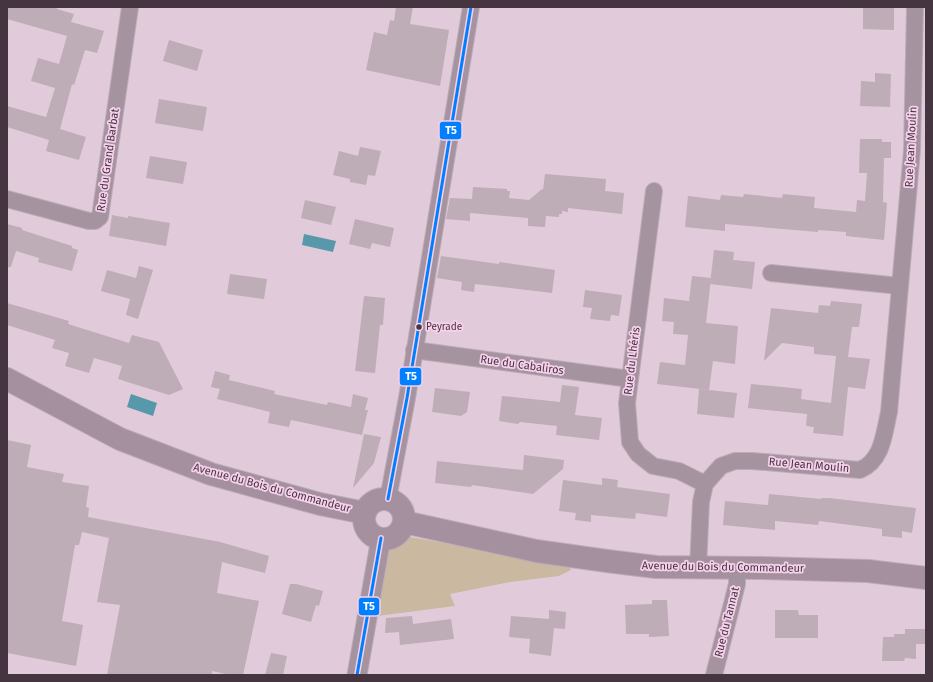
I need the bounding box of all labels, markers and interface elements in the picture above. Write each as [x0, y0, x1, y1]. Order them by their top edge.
street label: Rue Jean Moulin [902, 106, 920, 188]
street label: Rue du Grand Barbat [94, 108, 122, 212]
line badge: T5 [439, 121, 462, 140]
text: T5 [445, 124, 457, 137]
place label: Peyrade [426, 321, 462, 333]
marker: Peyrade [414, 322, 424, 332]
street label: Rue du Lhéris [621, 326, 643, 396]
street label: Rue du Cabaliros [480, 353, 564, 377]
line badge: T5 [399, 367, 422, 386]
text: T5 [405, 370, 417, 383]
street label: Rue Jean Moulin [768, 455, 850, 475]
street label: Avenue du Bois du Commandeur [192, 461, 353, 515]
street label: Avenue du Bois du Commandeur [642, 559, 805, 575]
street label: Rue du Tannat [712, 586, 742, 658]
line badge: T5 [358, 597, 380, 616]
text: T5 [363, 600, 375, 613]

